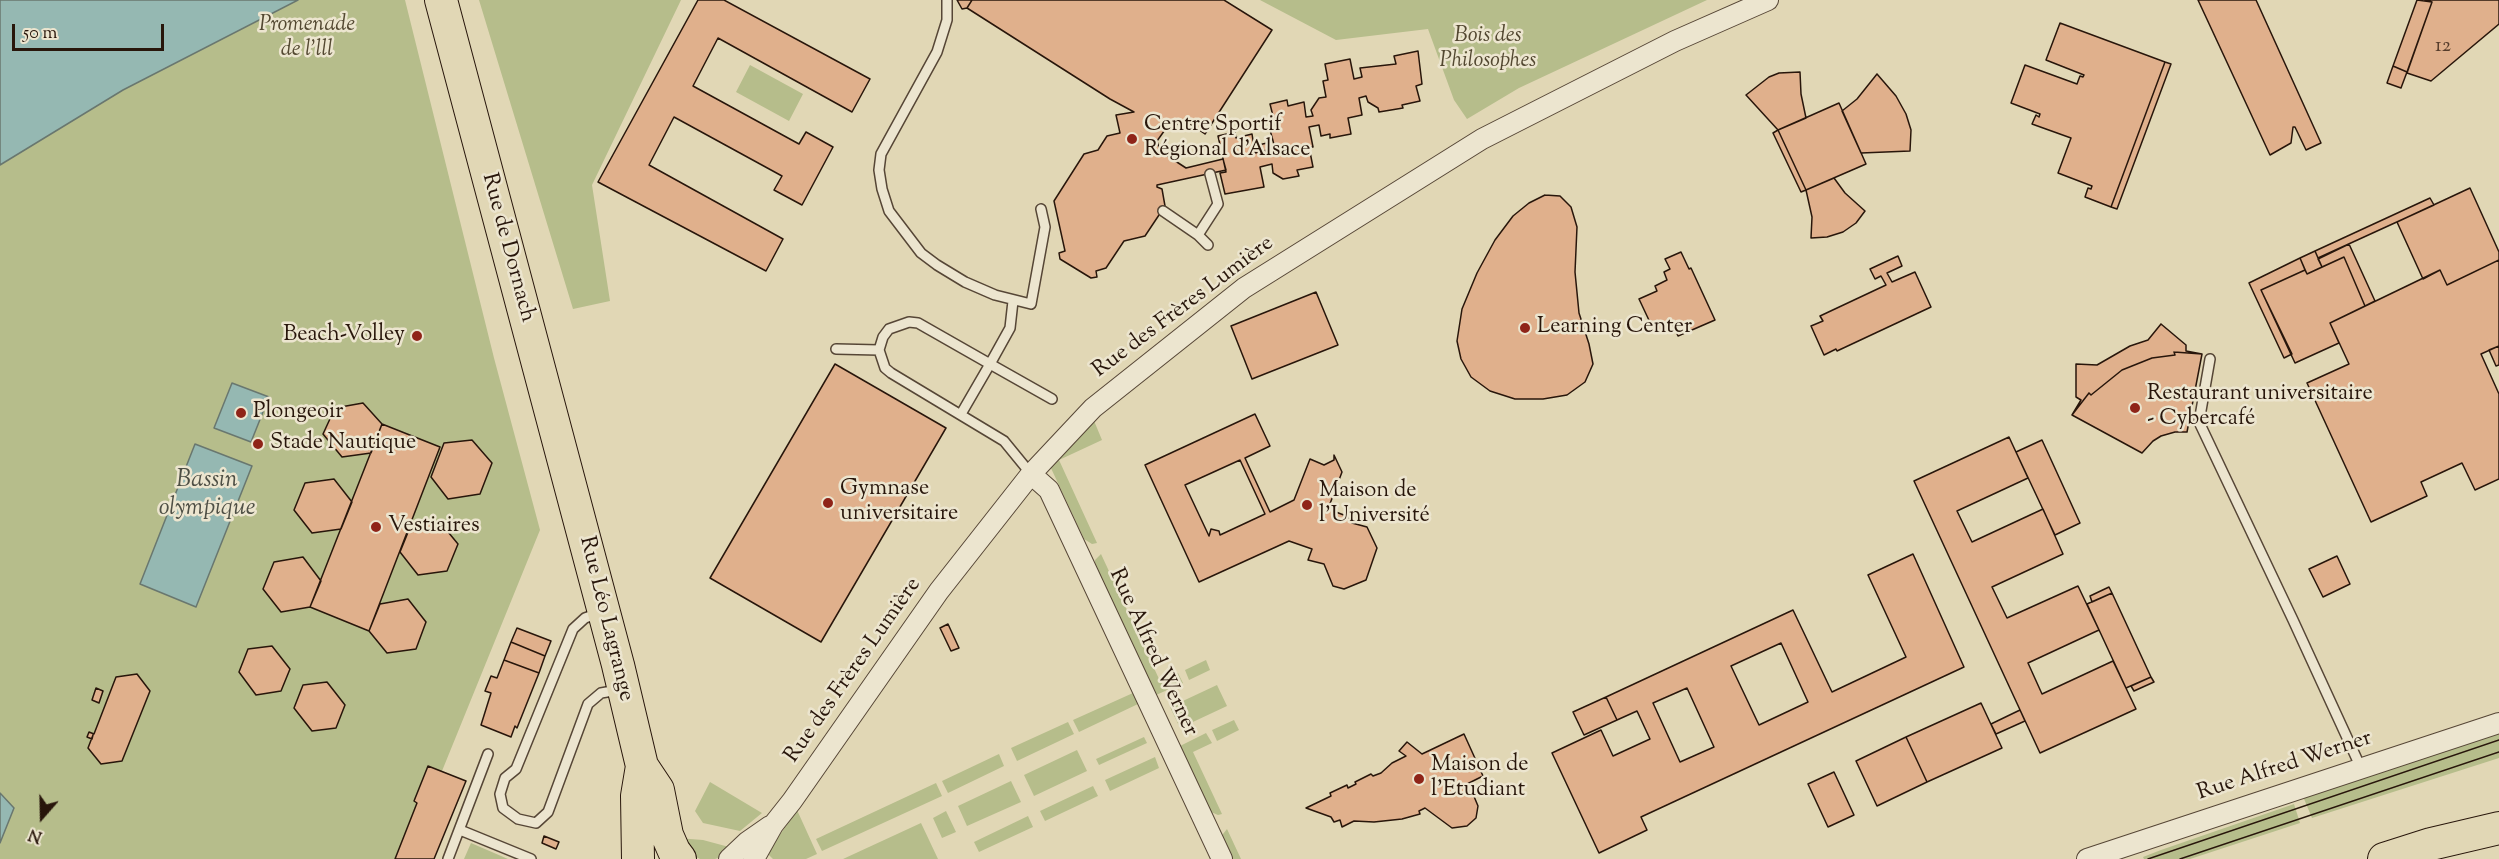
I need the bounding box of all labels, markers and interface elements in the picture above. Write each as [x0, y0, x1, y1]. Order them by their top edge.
scale bar [15, 12, 166, 50]
park label: Promenade de l'lll [259, 13, 355, 64]
text: 50 m [23, 21, 57, 47]
park label: Bois des Philosophes [1440, 24, 1536, 76]
house number: 12 [2435, 36, 2451, 60]
place label: Centre Sportif Régional d'Alsace [1144, 113, 1310, 164]
marker: Centre Sportif Régional d'Alsace [1125, 132, 1139, 146]
street label: Rue de Dornach [474, 171, 540, 325]
street label: Rue des Frères Lumière [1088, 231, 1280, 385]
place label: Learning Center [1537, 315, 1692, 341]
marker: Learning Center [1518, 321, 1532, 335]
place label: Beach-Volley [283, 323, 405, 349]
marker: Beach-Volley [410, 329, 424, 343]
place label: Restaurant universitaire - Cybercafé [2147, 382, 2373, 434]
place label: Plongeoir [253, 400, 343, 426]
marker: Restaurant universitaire - Cybercafé [2128, 401, 2142, 415]
marker: Plongeoir [234, 406, 248, 420]
place label: Stade Nautique [270, 431, 416, 457]
marker: Stade Nautique [251, 437, 265, 451]
water label: Bassin olympique [159, 468, 255, 524]
place label: Gymnase universitaire [840, 477, 958, 528]
place label: Maison de l'Université [1319, 479, 1430, 530]
marker: Gymnase universitaire [821, 496, 835, 510]
marker: Maison de l'Université [1300, 498, 1314, 512]
place label: Vestiaires [388, 514, 480, 540]
marker: Vestiaires [369, 520, 383, 534]
street label: Rue Léo Lagrange [572, 534, 638, 704]
street label: Rue Alfred Werner [1102, 565, 1202, 741]
street label: Rue des Frères Lumière [780, 573, 928, 769]
street label: Rue Alfred Werner [2194, 726, 2376, 808]
place label: Maison de l’Etudiant [1431, 753, 1528, 804]
marker: Maison de l’Etudiant [1412, 772, 1426, 786]
north arrow [12, 787, 72, 847]
text: N [26, 821, 46, 847]

